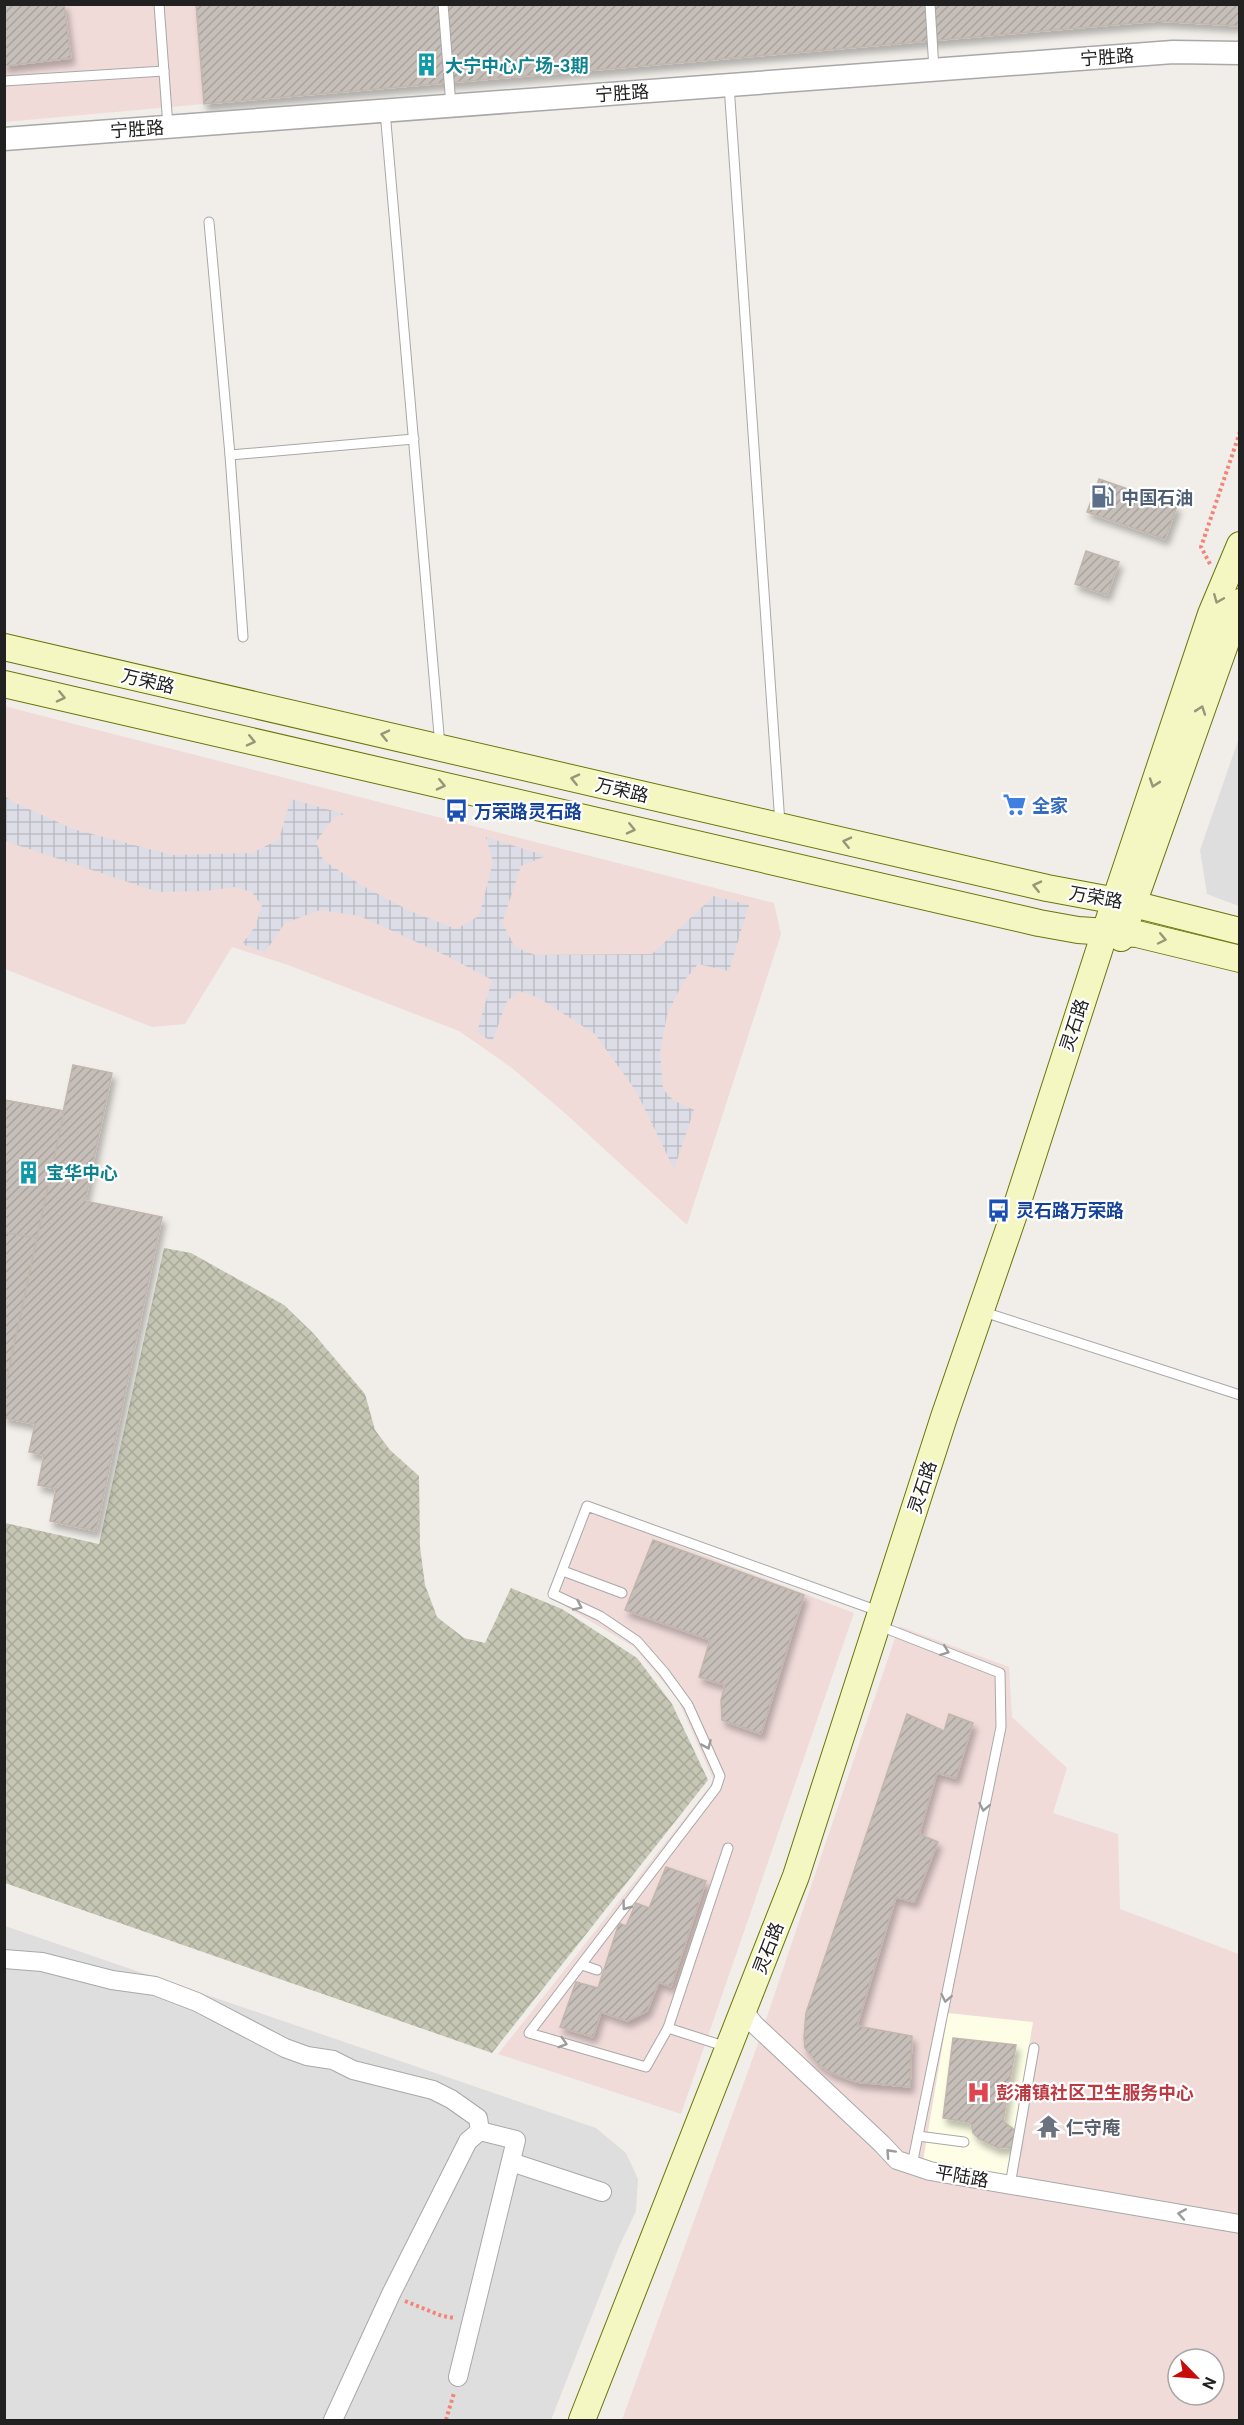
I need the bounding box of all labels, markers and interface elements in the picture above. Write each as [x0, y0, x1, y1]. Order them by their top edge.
street label: 宁胜路 [1079, 45, 1135, 69]
building icon: 大宁中心广场-3期 [414, 52, 440, 78]
place label: 大宁中心广场-3期 [445, 55, 588, 76]
street label: 宁胜路 [594, 81, 650, 105]
street label: 宁胜路 [109, 117, 165, 141]
fuel station icon: 中国石油 [1090, 484, 1116, 510]
place label: 中国石油 [1121, 487, 1193, 508]
one-way arrow [1213, 593, 1225, 604]
street label: 万荣路 [119, 665, 177, 697]
one-way arrow [56, 690, 66, 703]
one-way arrow [1194, 705, 1207, 716]
one-way arrow [380, 730, 390, 743]
one-way arrow [246, 734, 256, 747]
one-way arrow [570, 774, 580, 787]
street label: 万荣路 [593, 774, 651, 806]
one-way arrow [1149, 777, 1162, 788]
one-way arrow [436, 778, 446, 791]
supermarket icon: 全家 [1001, 792, 1027, 818]
place label: 全家 [1032, 795, 1068, 816]
bus stop icon: 万荣路灵石路 [443, 798, 469, 824]
place label: 万荣路灵石路 [474, 801, 582, 822]
one-way arrow [626, 822, 636, 835]
one-way arrow [842, 836, 852, 849]
one-way arrow [1032, 880, 1042, 893]
street label: 万荣路 [1068, 882, 1124, 912]
one-way arrow [1157, 932, 1167, 945]
street label: 灵石路 [1056, 996, 1092, 1054]
building icon: 宝华中心 [15, 1159, 41, 1185]
place label: 宝华中心 [46, 1162, 118, 1183]
bus stop icon: 灵石路万荣路 [985, 1197, 1011, 1223]
place label: 灵石路万荣路 [1016, 1200, 1124, 1221]
street label: 灵石路 [904, 1458, 940, 1516]
one-way arrow [571, 1598, 582, 1610]
one-way arrow [939, 1644, 949, 1657]
one-way arrow [699, 1738, 711, 1749]
one-way arrow [979, 1801, 992, 1811]
one-way arrow [623, 1900, 634, 1911]
street label: 灵石路 [749, 1919, 787, 1977]
one-way arrow [940, 1993, 953, 2003]
one-way arrow [557, 2036, 568, 2048]
hospital icon: 彭浦镇社区卫生服务中心 [965, 2079, 991, 2105]
place label: 彭浦镇社区卫生服务中心 [996, 2082, 1194, 2103]
temple icon: 仁守庵 [1035, 2114, 1061, 2140]
place label: 仁守庵 [1066, 2117, 1120, 2138]
one-way arrow [887, 2149, 898, 2160]
street label: 平陆路 [934, 2161, 990, 2191]
one-way arrow [1177, 2208, 1187, 2221]
north arrow [1166, 2347, 1226, 2407]
text: N [1198, 2374, 1220, 2392]

